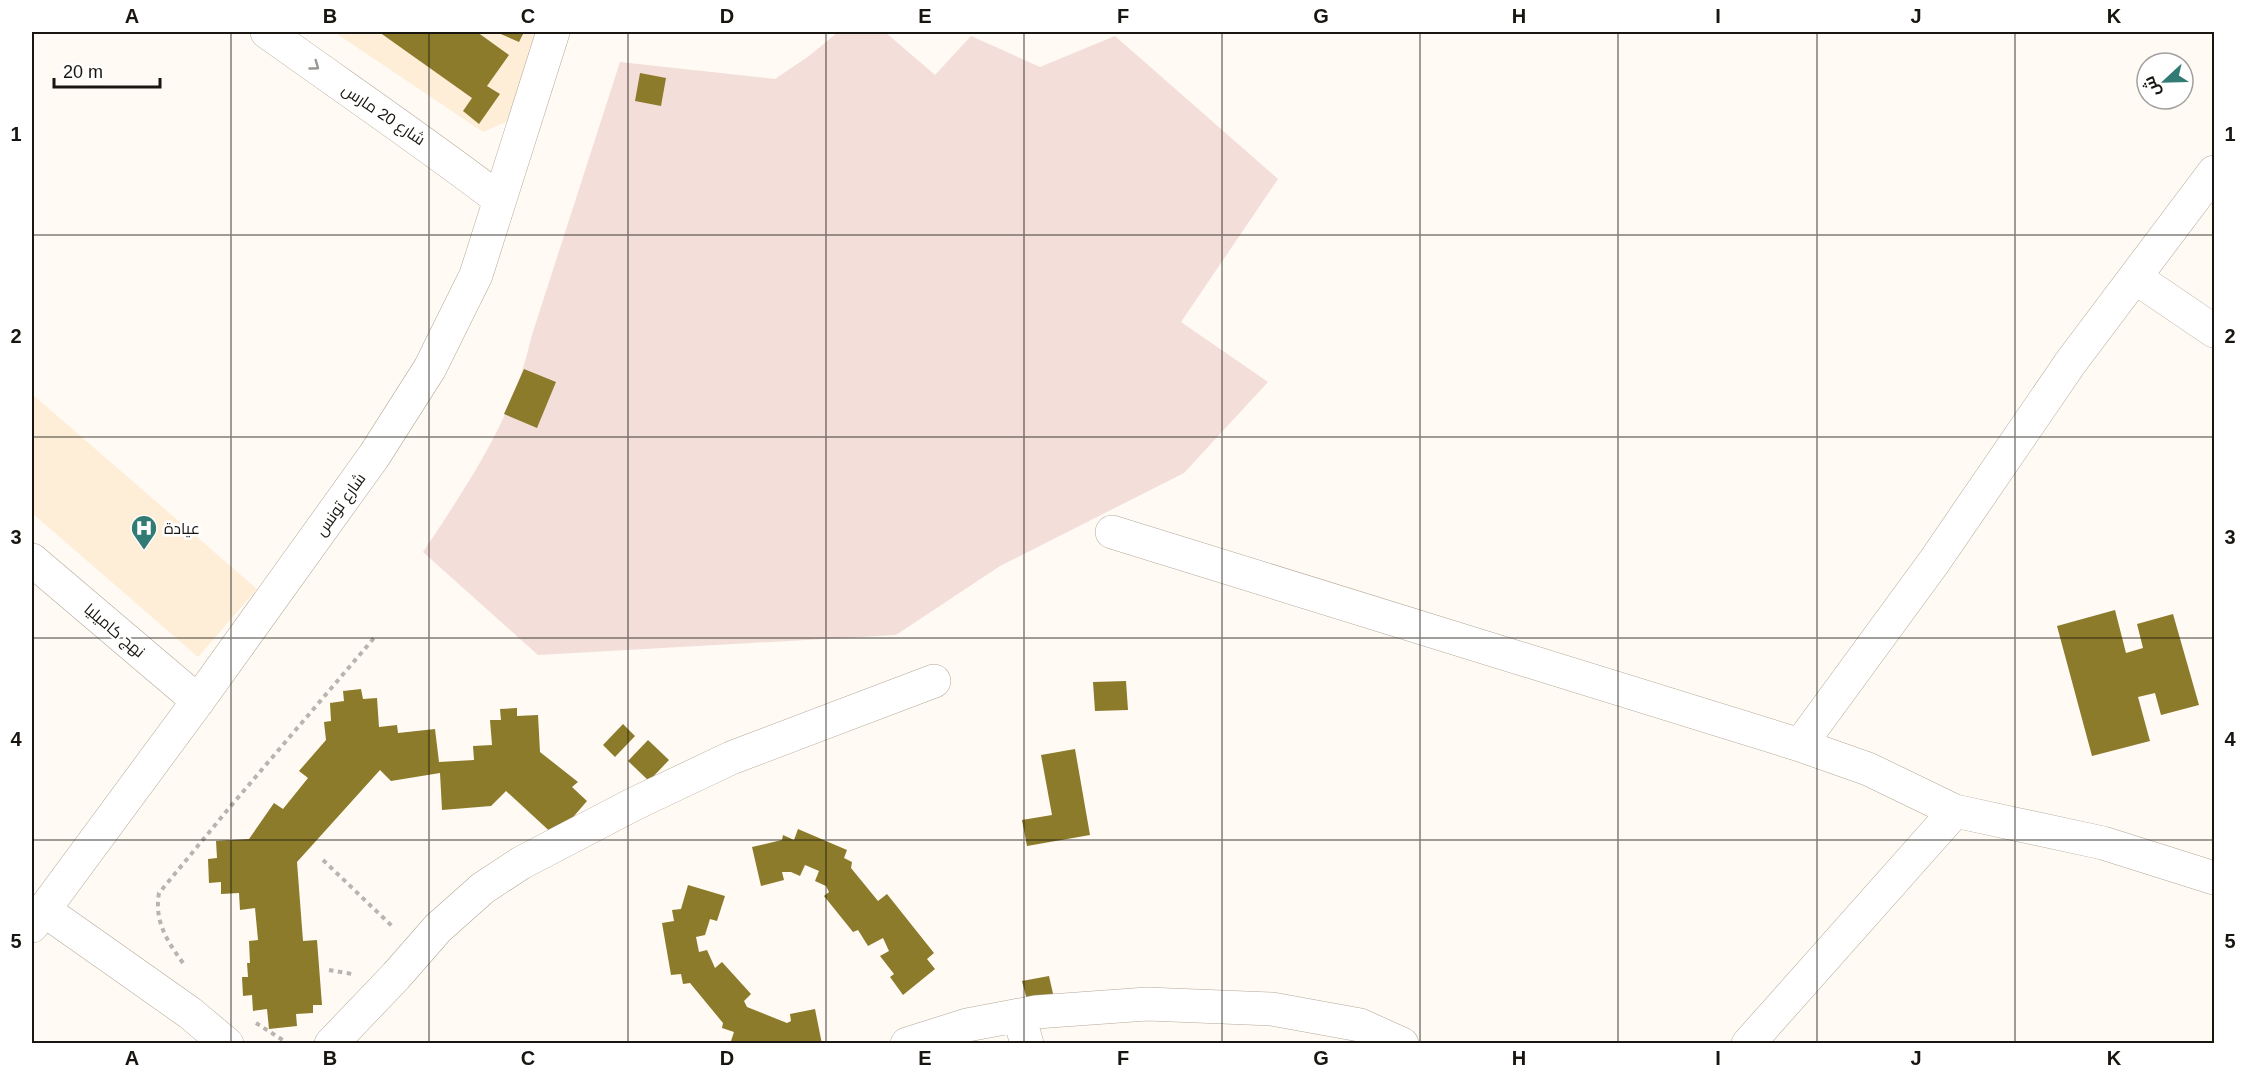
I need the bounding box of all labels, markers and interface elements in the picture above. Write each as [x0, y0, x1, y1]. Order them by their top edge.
text: A [125, 5, 139, 27]
text: B [323, 5, 337, 27]
text: C [521, 5, 535, 27]
text: D [720, 5, 734, 27]
text: E [918, 5, 932, 27]
text: F [1117, 5, 1129, 27]
text: G [1313, 5, 1329, 27]
text: H [1512, 5, 1526, 27]
text: I [1715, 5, 1721, 27]
text: J [1910, 5, 1922, 27]
text: K [2107, 5, 2122, 27]
scale bar [54, 51, 160, 89]
north arrow [2135, 51, 2195, 111]
one-way arrow [308, 59, 319, 70]
text: 20 m [63, 62, 103, 82]
text: ش [2140, 73, 2164, 99]
street label: شارع 20 مارس [337, 80, 428, 151]
text: 1 [10, 123, 22, 145]
text: 1 [2224, 123, 2236, 145]
text: 2 [10, 325, 22, 347]
text: 2 [2224, 325, 2236, 347]
street label: شارع تونس [312, 470, 371, 541]
hospital icon: عيادة [129, 513, 159, 551]
place label: عيادة [164, 520, 200, 538]
text: 3 [10, 526, 22, 548]
text: 3 [2224, 526, 2236, 548]
street label: نهج كاميليا [79, 600, 148, 663]
text: 4 [10, 728, 22, 750]
text: 4 [2224, 728, 2236, 750]
text: 5 [10, 930, 22, 952]
text: 5 [2224, 930, 2236, 952]
text: A [125, 1047, 139, 1069]
text: B [323, 1047, 337, 1069]
text: C [521, 1047, 535, 1069]
text: D [720, 1047, 734, 1069]
text: E [918, 1047, 932, 1069]
text: F [1117, 1047, 1129, 1069]
text: G [1313, 1047, 1329, 1069]
text: H [1512, 1047, 1526, 1069]
text: I [1715, 1047, 1721, 1069]
text: J [1910, 1047, 1922, 1069]
text: K [2107, 1047, 2122, 1069]

